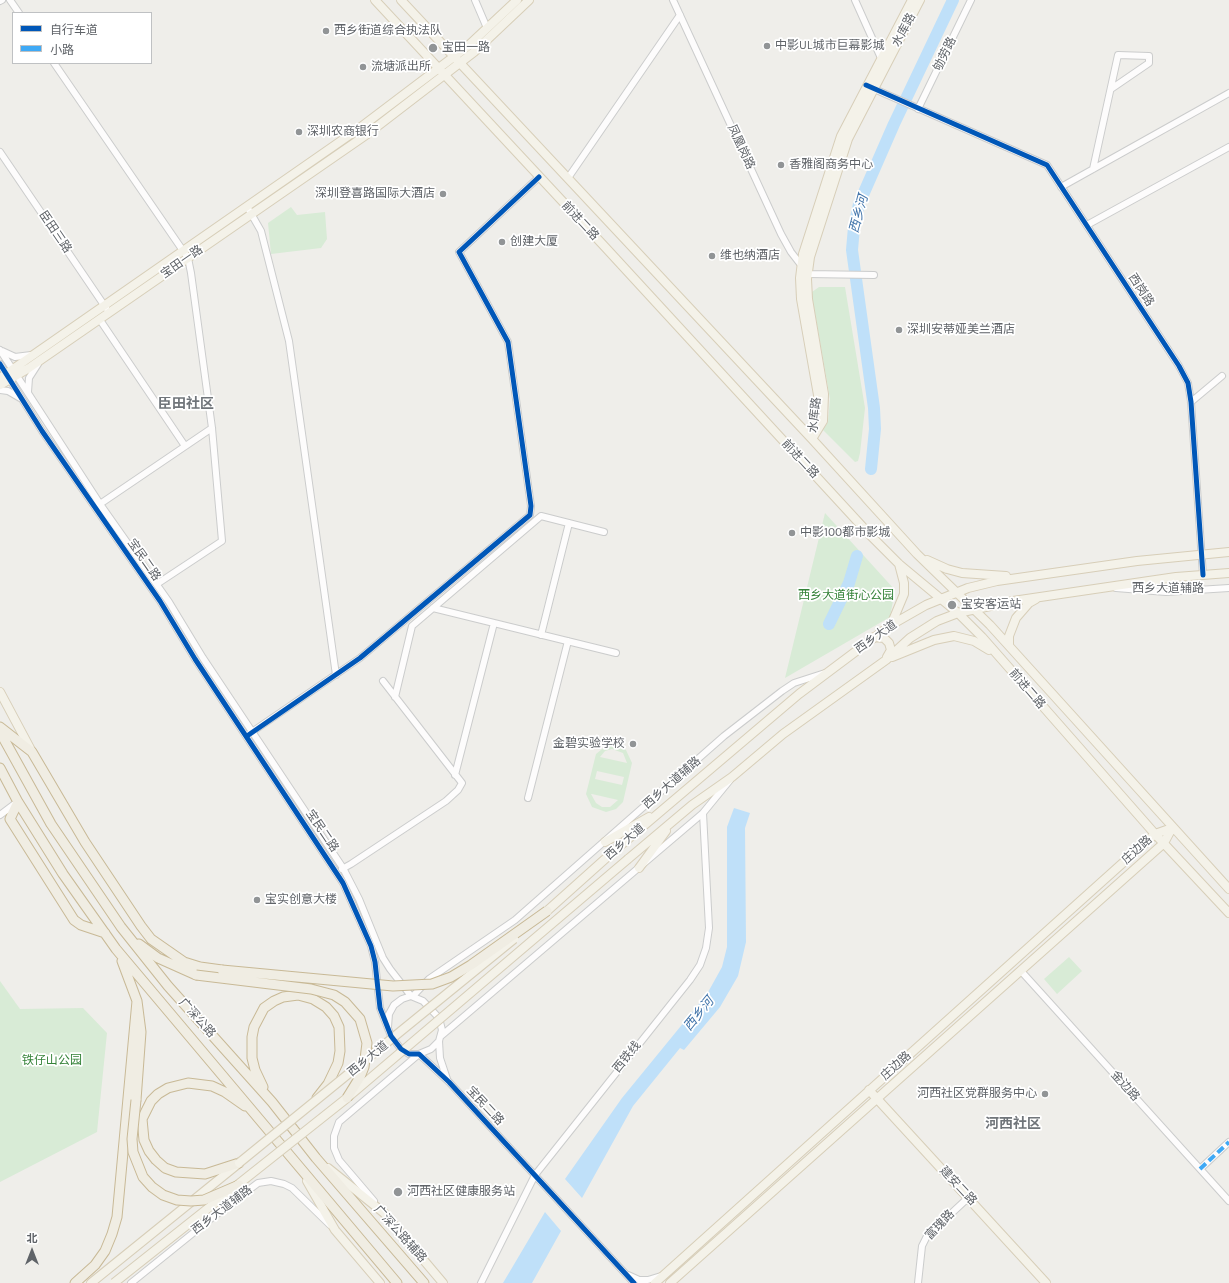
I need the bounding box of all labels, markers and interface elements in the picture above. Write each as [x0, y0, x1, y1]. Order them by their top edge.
street label: 水库路 [889, 11, 919, 49]
legend [12, 12, 152, 64]
text: 自行车道 [50, 23, 98, 37]
place label: 西乡街道综合执法队 [334, 24, 442, 38]
marker: 西乡街道综合执法队 [321, 26, 331, 36]
street label: 劬劳路 [931, 35, 959, 73]
place label: 中影UL城市巨幕影城 [775, 39, 884, 53]
place label: 宝田一路 [442, 41, 490, 55]
marker: 中影UL城市巨幕影城 [762, 41, 772, 51]
marker: 宝田一路 [427, 42, 439, 54]
text: 小路 [50, 43, 74, 57]
place label: 流塘派出所 [371, 60, 431, 74]
marker: 流塘派出所 [358, 62, 368, 72]
street label: 凤凰岗路 [724, 122, 758, 172]
place label: 深圳农商银行 [307, 125, 379, 139]
marker: 深圳农商银行 [294, 127, 304, 137]
place label: 香雅阁商务中心 [789, 158, 873, 172]
marker: 香雅阁商务中心 [776, 160, 786, 170]
place label: 深圳登喜路国际大酒店 [315, 187, 435, 201]
marker: 深圳登喜路国际大酒店 [438, 189, 448, 199]
water label: 西乡河 [846, 193, 872, 235]
street label: 前进二路 [558, 199, 602, 243]
street label: 臣田三路 [36, 208, 74, 256]
place label: 创建大厦 [510, 235, 558, 249]
marker: 创建大厦 [497, 237, 507, 247]
street label: 宝田一路 [158, 242, 206, 282]
place label: 维也纳酒店 [720, 249, 780, 263]
marker: 维也纳酒店 [707, 251, 717, 261]
street label: 西岗路 [1125, 271, 1157, 309]
place label: 深圳安蒂娅美兰酒店 [907, 323, 1015, 337]
marker: 深圳安蒂娅美兰酒店 [894, 325, 904, 335]
district label: 臣田社区 [158, 396, 214, 412]
street label: 水库路 [806, 396, 824, 434]
street label: 前进二路 [778, 437, 822, 481]
place label: 中影100都市影城 [800, 526, 890, 540]
marker: 中影100都市影城 [787, 528, 797, 538]
street label: 宝民二路 [124, 536, 164, 584]
street label: 西乡大道辅路 [1132, 582, 1204, 596]
park label: 西乡大道街心公园 [798, 589, 894, 603]
place label: 宝安客运站 [961, 598, 1021, 612]
marker: 宝安客运站 [946, 599, 958, 611]
street label: 西乡大道 [852, 617, 900, 657]
street label: 前进二路 [1006, 666, 1048, 712]
place label: 金碧实验学校 [553, 737, 625, 751]
marker: 金碧实验学校 [628, 739, 638, 749]
street label: 西乡大道辅路 [640, 754, 704, 812]
street label: 宝民二路 [303, 807, 341, 855]
street label: 西乡大道 [602, 821, 648, 863]
street label: 庄边路 [1119, 833, 1155, 867]
place label: 宝实创意大楼 [265, 893, 337, 907]
marker: 宝实创意大楼 [252, 895, 262, 905]
water label: 西乡河 [681, 994, 717, 1034]
street label: 广深公路 [176, 995, 218, 1041]
street label: 西乡大道 [345, 1038, 391, 1080]
street label: 西铁线 [610, 1038, 644, 1076]
street label: 庄边路 [878, 1049, 914, 1083]
park label: 铁仔山公园 [22, 1054, 82, 1068]
street label: 金边路 [1108, 1068, 1142, 1104]
street label: 宝民二路 [463, 1084, 507, 1128]
place label: 河西社区党群服务中心 [917, 1087, 1037, 1101]
marker: 河西社区党群服务中心 [1040, 1089, 1050, 1099]
district label: 河西社区 [985, 1116, 1041, 1132]
street label: 建安二路 [936, 1164, 980, 1208]
street label: 西乡大道辅路 [189, 1183, 255, 1237]
place label: 河西社区健康服务站 [407, 1185, 515, 1199]
marker: 河西社区健康服务站 [392, 1186, 404, 1198]
street label: 广深公路辅路 [371, 1202, 429, 1266]
street label: 富瑰路 [922, 1207, 958, 1243]
north arrow [12, 1231, 52, 1271]
text: 北 [27, 1232, 38, 1245]

